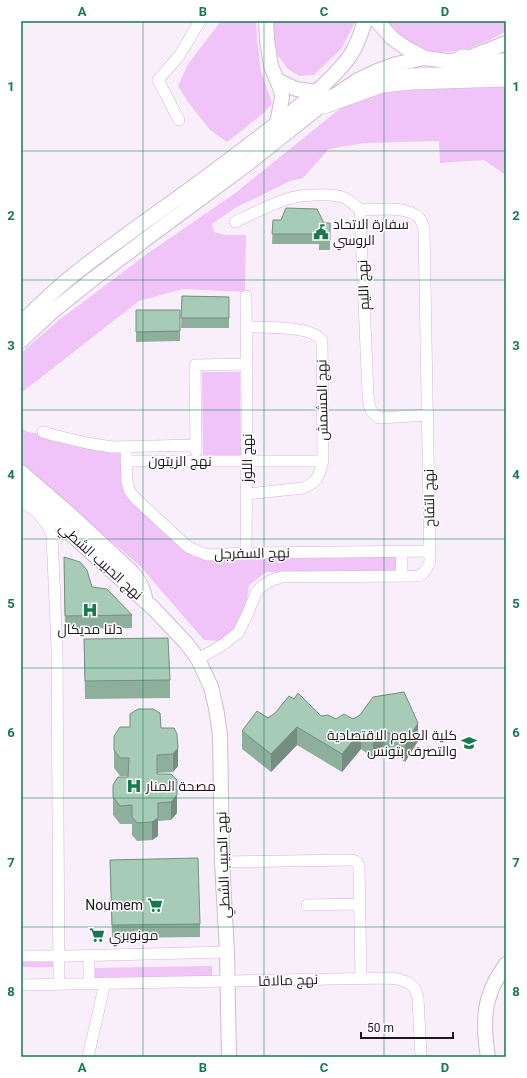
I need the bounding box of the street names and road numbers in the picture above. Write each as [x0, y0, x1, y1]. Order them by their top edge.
street label: نهج الليم [354, 259, 374, 311]
street label: نهج المشمش [313, 359, 332, 441]
street label: نهج اللوز [239, 434, 256, 483]
street label: نهج الزيتون [148, 453, 212, 470]
street label: نهج التفاح [420, 469, 439, 527]
street label: نهج الحبيب الشطي [53, 519, 146, 606]
street label: نهج السفرجل [214, 544, 290, 563]
street label: نهج الحبيب الشطي [213, 811, 237, 919]
street label: نهج مالاقا [258, 971, 318, 990]

